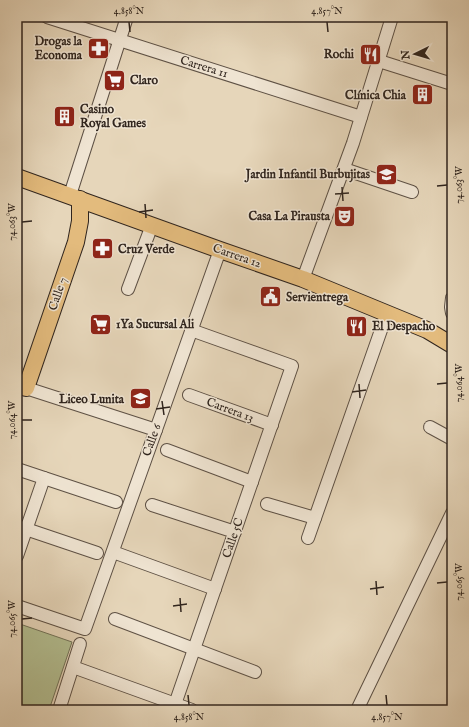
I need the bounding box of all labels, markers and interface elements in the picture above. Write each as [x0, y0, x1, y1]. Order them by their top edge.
text: 4.858°N [114, 5, 145, 18]
text: 4.857°N [311, 5, 343, 18]
place label: Drogas la Economa [34, 34, 83, 63]
north arrow [395, 34, 435, 74]
pharmacy icon: Drogas la Economa [85, 35, 111, 61]
restaurant icon: Rochi [357, 41, 383, 67]
place label: Rochi [324, 47, 355, 62]
text: N [399, 49, 414, 61]
street label: Carrera 11 [178, 53, 230, 81]
supermarket icon: Claro [102, 67, 128, 93]
place label: Claro [130, 73, 158, 88]
building icon: Clínica Chia [409, 82, 435, 108]
place label: Clínica Chia [345, 88, 407, 103]
place label: Casino Royal Games [80, 102, 147, 132]
building icon: Casino Royal Games [52, 103, 78, 129]
school or university icon: Jardin Infantil Burbujitas [373, 161, 399, 187]
text: 74.063°W [453, 166, 466, 204]
place label: Jardin Infantil Burbujitas [244, 167, 371, 183]
text: 74.063°W [6, 203, 19, 241]
theatre icon: Casa La Pirausta [332, 203, 358, 229]
place label: Casa La Pirausta [248, 209, 331, 224]
pharmacy icon: Cruz Verde [90, 236, 116, 262]
street label: Carrera 12 [211, 241, 264, 271]
place label: Cruz Verde [118, 242, 175, 257]
street label: Calle 7 [45, 275, 71, 313]
public building icon: Servientrega [258, 284, 284, 310]
place label: Servientrega [286, 290, 349, 306]
supermarket icon: 1Ya Sucursal Ali [88, 311, 114, 337]
restaurant icon: El Despacho [343, 313, 369, 339]
place label: 1Ya Sucursal Ali [116, 317, 195, 332]
place label: El Despacho [372, 319, 436, 335]
text: 74.064°W [453, 363, 466, 402]
school or university icon: Liceo Lunita [127, 386, 153, 412]
place label: Liceo Lunita [58, 392, 125, 407]
street label: Carrera 13 [204, 395, 256, 425]
text: 74.064°W [6, 400, 19, 439]
street label: Calle 6 [139, 421, 165, 458]
street label: Calle 5C [219, 516, 247, 560]
text: 74.065°W [453, 563, 466, 601]
text: 74.065°W [6, 600, 19, 638]
text: 4.858°N [174, 711, 205, 724]
text: 4.857°N [371, 711, 403, 724]

